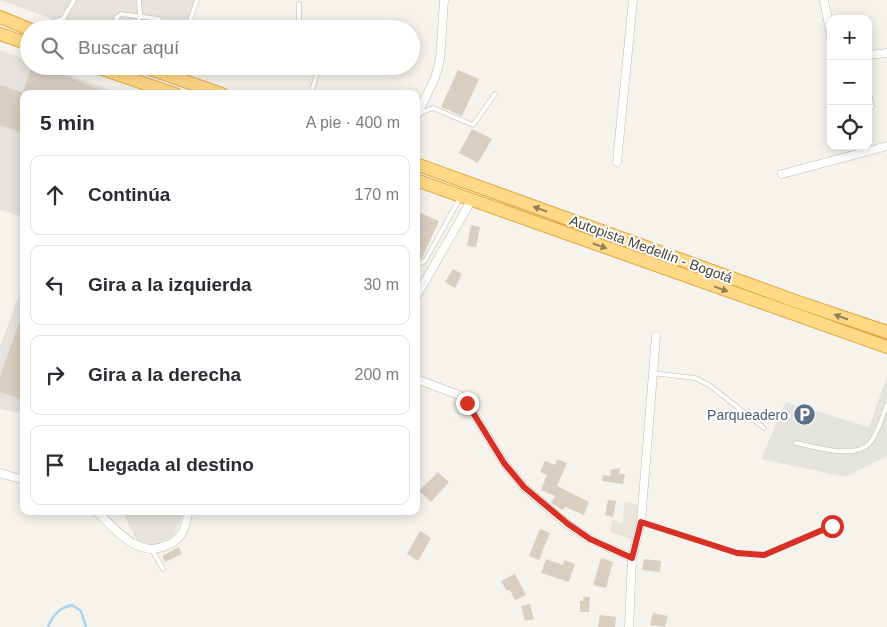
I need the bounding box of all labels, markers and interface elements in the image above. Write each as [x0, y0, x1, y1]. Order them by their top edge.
map controls [827, 15, 872, 150]
button: + [827, 15, 872, 60]
search box [20, 20, 420, 75]
icon: search [38, 34, 66, 62]
text: Buscar aquí [78, 37, 179, 58]
button: − [827, 60, 872, 105]
button: locate [827, 105, 872, 150]
text: 5 min [40, 111, 95, 134]
text: A pie · 400 m [306, 114, 400, 131]
icon: ahead [41, 181, 69, 209]
text: Continúa [88, 184, 170, 205]
text: 170 m [355, 186, 399, 203]
one-way arrow [532, 205, 547, 212]
street label: Autopista Medellín - Bogotá [567, 212, 735, 286]
one-way arrow [593, 242, 608, 250]
icon: left [41, 271, 69, 299]
text: Gira a la izquierda [88, 274, 252, 295]
text: 30 m [363, 276, 399, 293]
one-way arrow [714, 285, 729, 293]
one-way arrow [833, 313, 848, 320]
icon: right [41, 361, 69, 389]
text: Gira a la derecha [88, 364, 241, 385]
text: 200 m [355, 366, 399, 383]
route end [456, 392, 479, 415]
parking icon: Parqueadero [792, 403, 816, 427]
place label: Parqueadero [707, 407, 788, 423]
icon: arrive [41, 451, 69, 479]
text: Llegada al destino [88, 454, 254, 475]
route start [821, 515, 844, 538]

